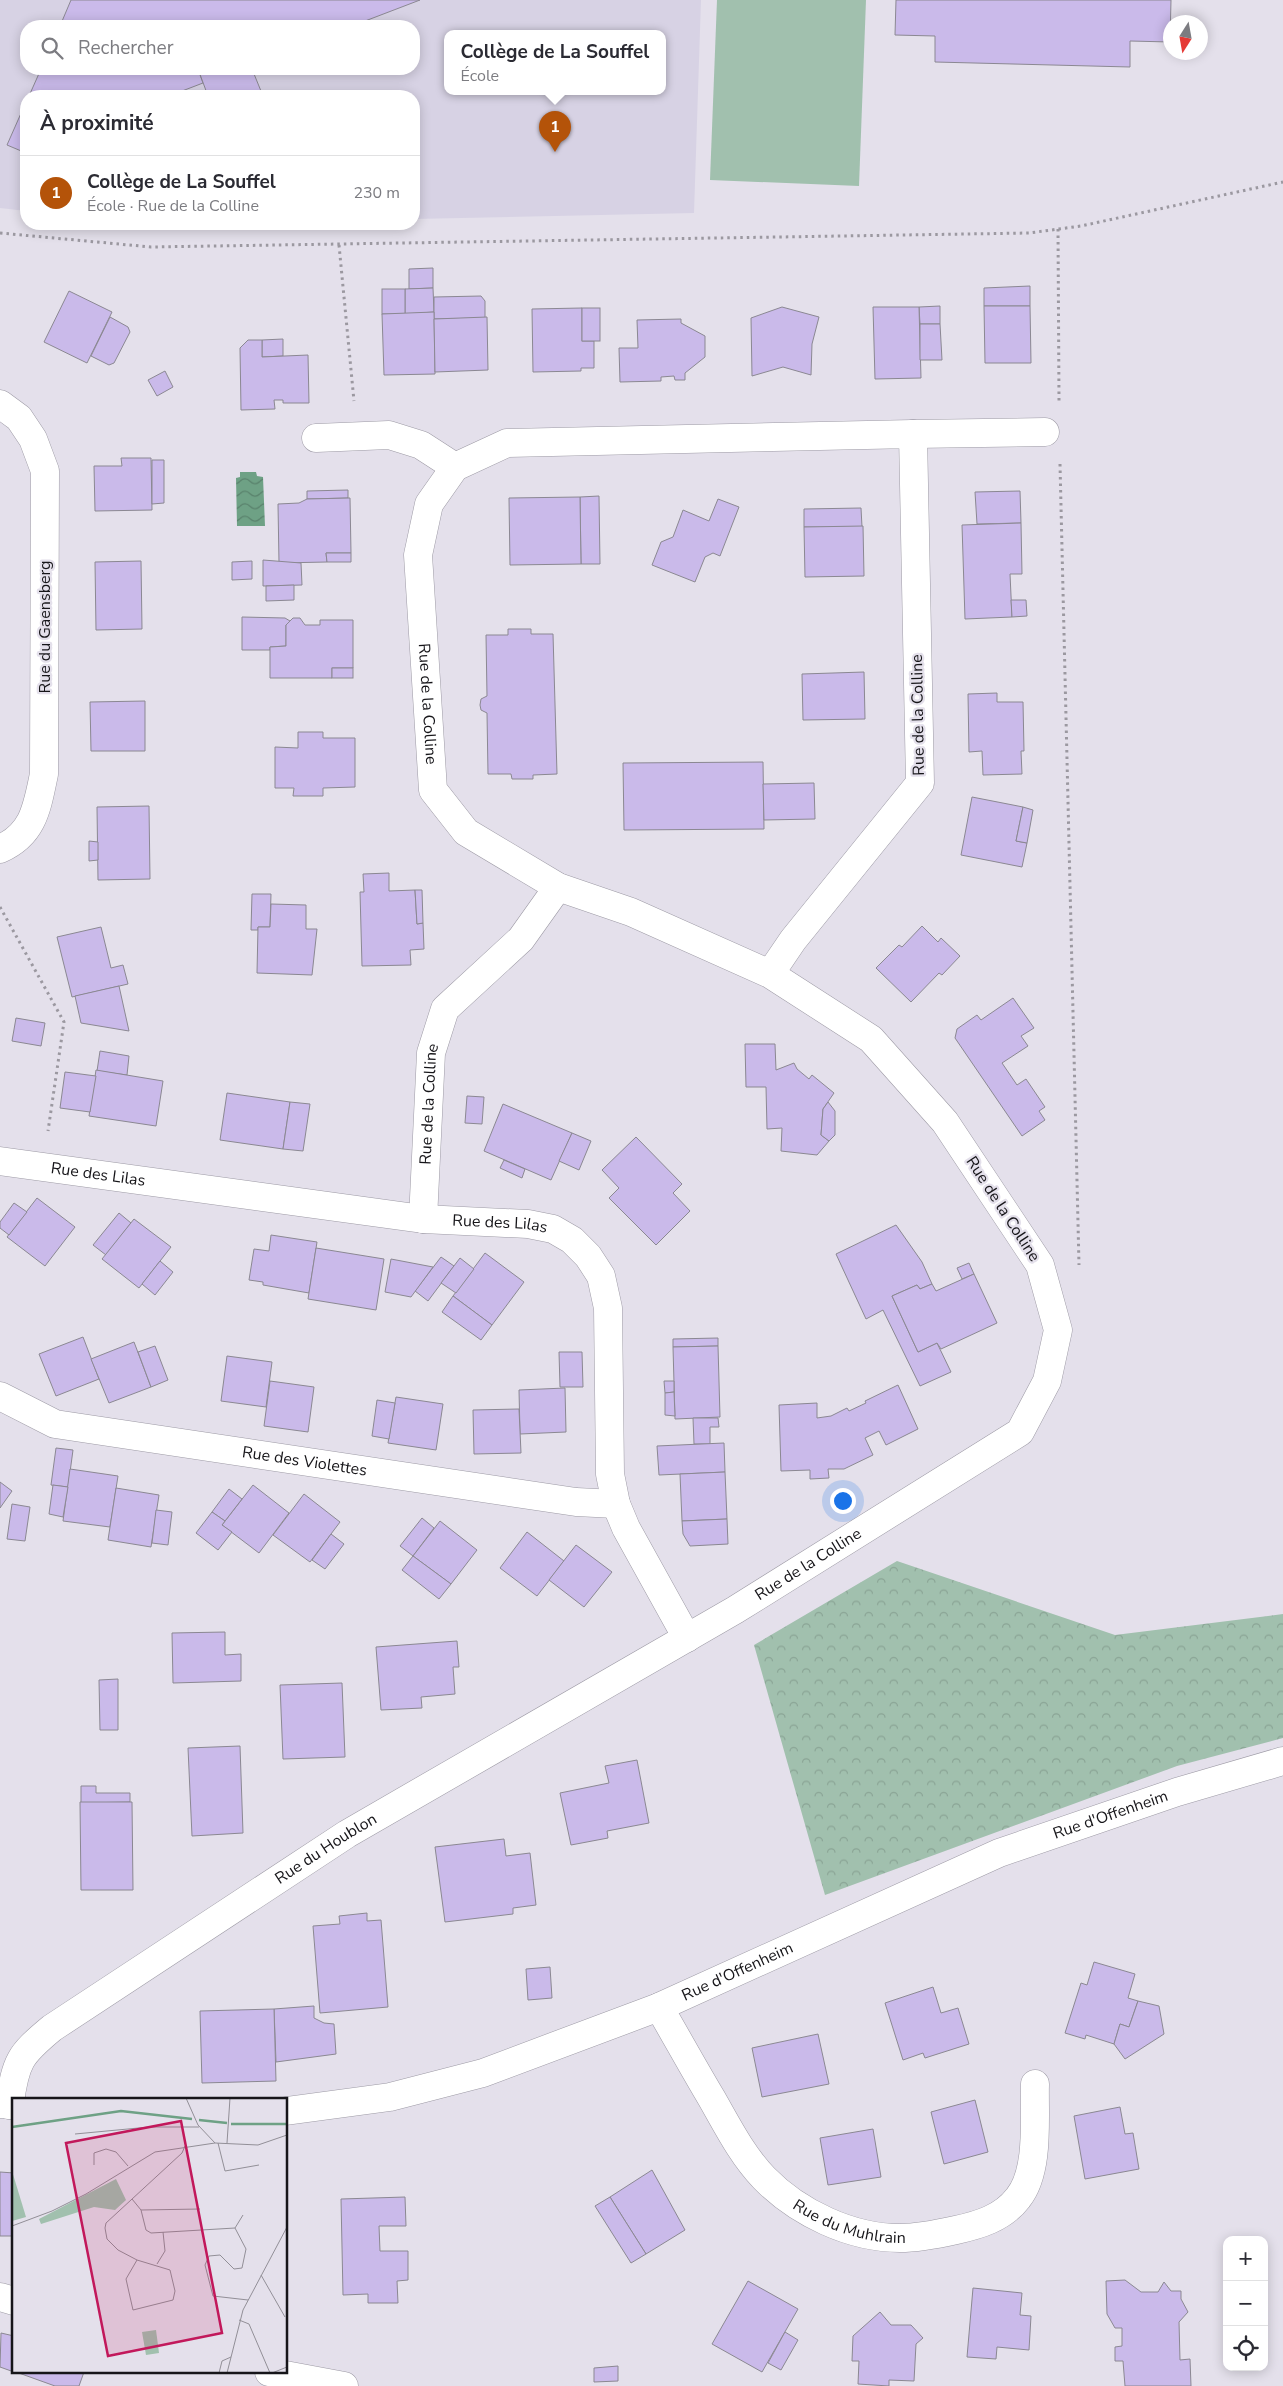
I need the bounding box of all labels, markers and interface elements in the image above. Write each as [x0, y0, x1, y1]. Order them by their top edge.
north arrow [1163, 15, 1208, 60]
search box [20, 20, 420, 75]
popup [444, 30, 666, 95]
icon: search [38, 34, 66, 62]
text: Rechercher [78, 35, 173, 61]
text: Collège de La Souffel [461, 39, 649, 65]
text: École [461, 65, 499, 87]
text: À proximité [40, 109, 154, 137]
pin: 1 [539, 111, 571, 152]
text: Collège de La Souffel [87, 169, 276, 195]
text: 1 [51, 182, 61, 204]
text: 230 m [353, 182, 400, 204]
text: École · Rue de la Colline [87, 195, 259, 217]
street label: Rue du Gaensberg [34, 561, 56, 693]
street label: Rue de la Colline [413, 642, 442, 765]
street label: Rue de la Colline [906, 654, 930, 776]
street label: Rue de la Colline [415, 1040, 444, 1165]
street label: Rue de la Colline [961, 1152, 1045, 1266]
street label: Rue des Lilas [49, 1157, 147, 1192]
street label: Rue des Lilas [452, 1209, 549, 1239]
street label: Rue des Violettes [241, 1441, 368, 1482]
your location [830, 1488, 856, 1514]
street label: Rue de la Colline [751, 1523, 866, 1606]
street label: Rue d'Offenheim [1050, 1785, 1171, 1845]
street label: Rue du Houblon [271, 1808, 381, 1889]
street label: Rue d'Offenheim [678, 1937, 797, 2006]
inset map [12, 2098, 288, 2374]
street label: Rue du Muhlrain [789, 2194, 906, 2249]
map controls [1223, 2236, 1268, 2371]
button: + [1223, 2236, 1268, 2281]
button: − [1223, 2281, 1268, 2326]
button: locate [1223, 2326, 1268, 2371]

